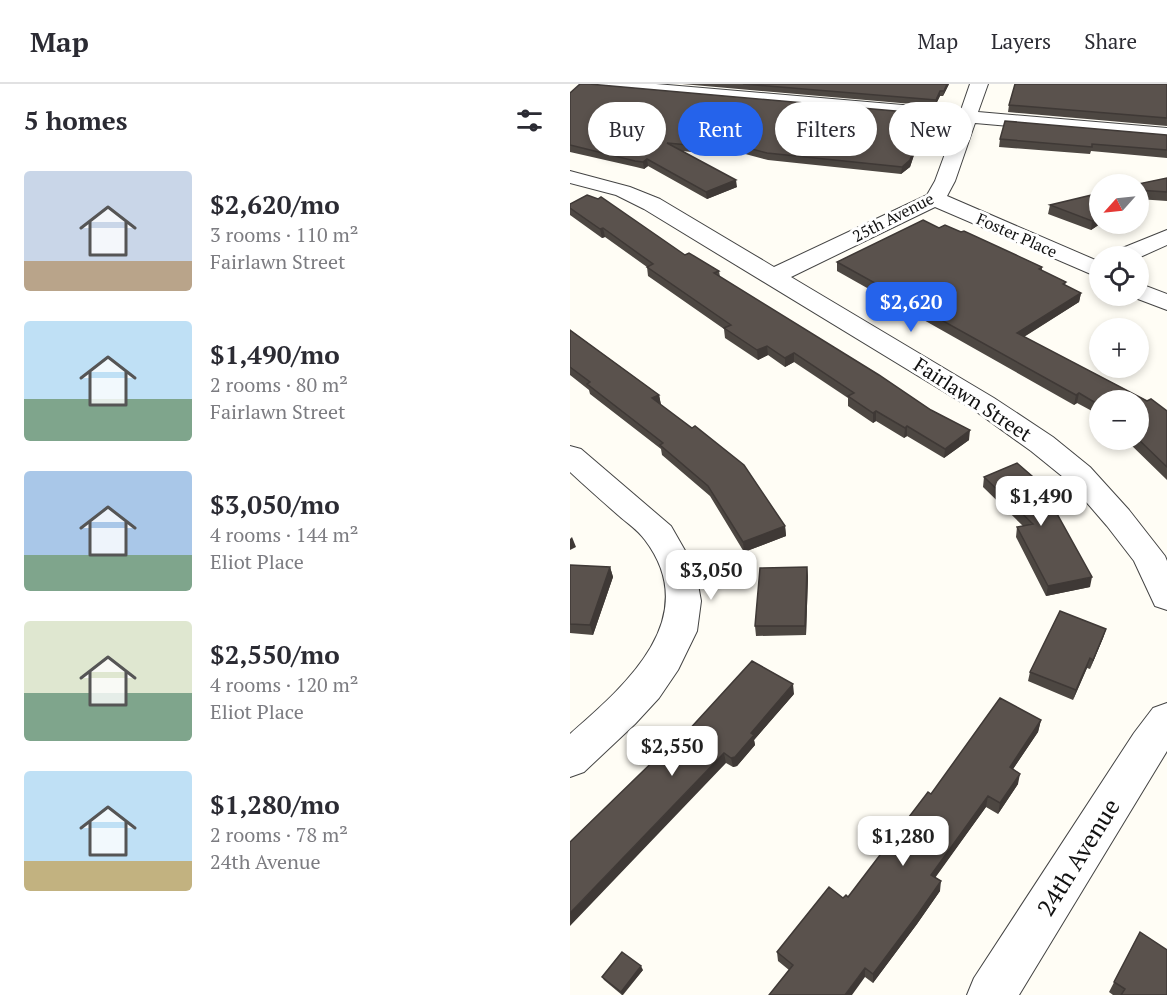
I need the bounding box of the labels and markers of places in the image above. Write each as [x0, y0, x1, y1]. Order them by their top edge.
pin: $2,620 [862, 282, 960, 333]
pin: $1,490 [992, 476, 1090, 527]
pin: $3,050 [662, 550, 760, 601]
pin: $2,550 [623, 726, 721, 777]
pin: $1,280 [854, 816, 952, 867]

